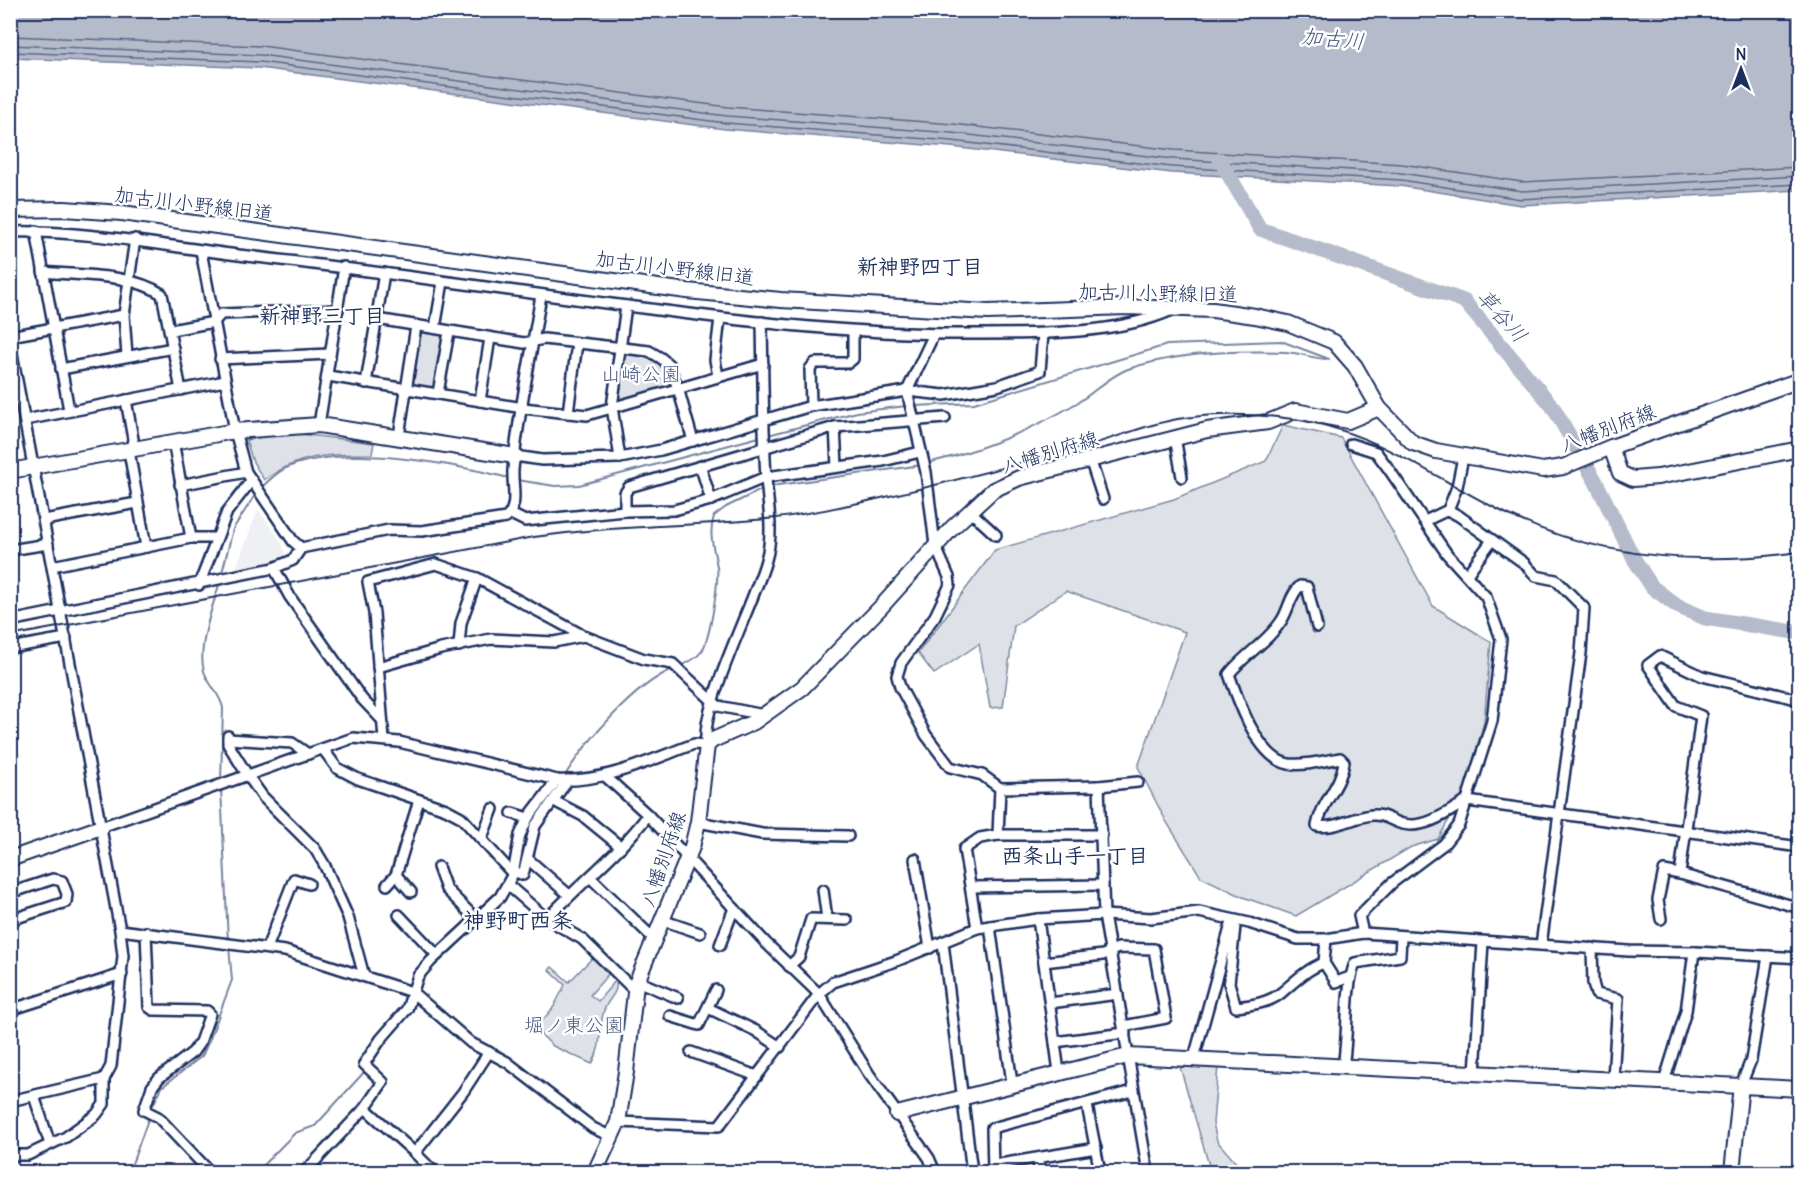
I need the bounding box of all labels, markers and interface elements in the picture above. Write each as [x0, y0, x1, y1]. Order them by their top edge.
water label: 加古川 [1300, 22, 1366, 55]
north arrow [1711, 39, 1771, 99]
text: N [1735, 44, 1747, 64]
street label: 加古川小野線旧道 [113, 181, 275, 226]
street label: 加古川小野線旧道 [594, 245, 756, 290]
district label: 新神野四丁目 [857, 253, 983, 280]
street label: 加古川小野線旧道 [1078, 279, 1238, 306]
water label: 草谷川 [1471, 283, 1533, 348]
district label: 新神野三丁目 [259, 302, 385, 329]
park label: 山崎公園 [601, 361, 681, 386]
street label: 八幡別府線 [1557, 398, 1659, 457]
street label: 八幡別府線 [998, 425, 1101, 478]
street label: 八幡別府線 [634, 807, 691, 910]
district label: 西条山手一丁目 [1002, 842, 1149, 869]
district label: 神野町西条 [463, 906, 573, 934]
park label: 堀ノ東公園 [524, 1012, 624, 1037]

